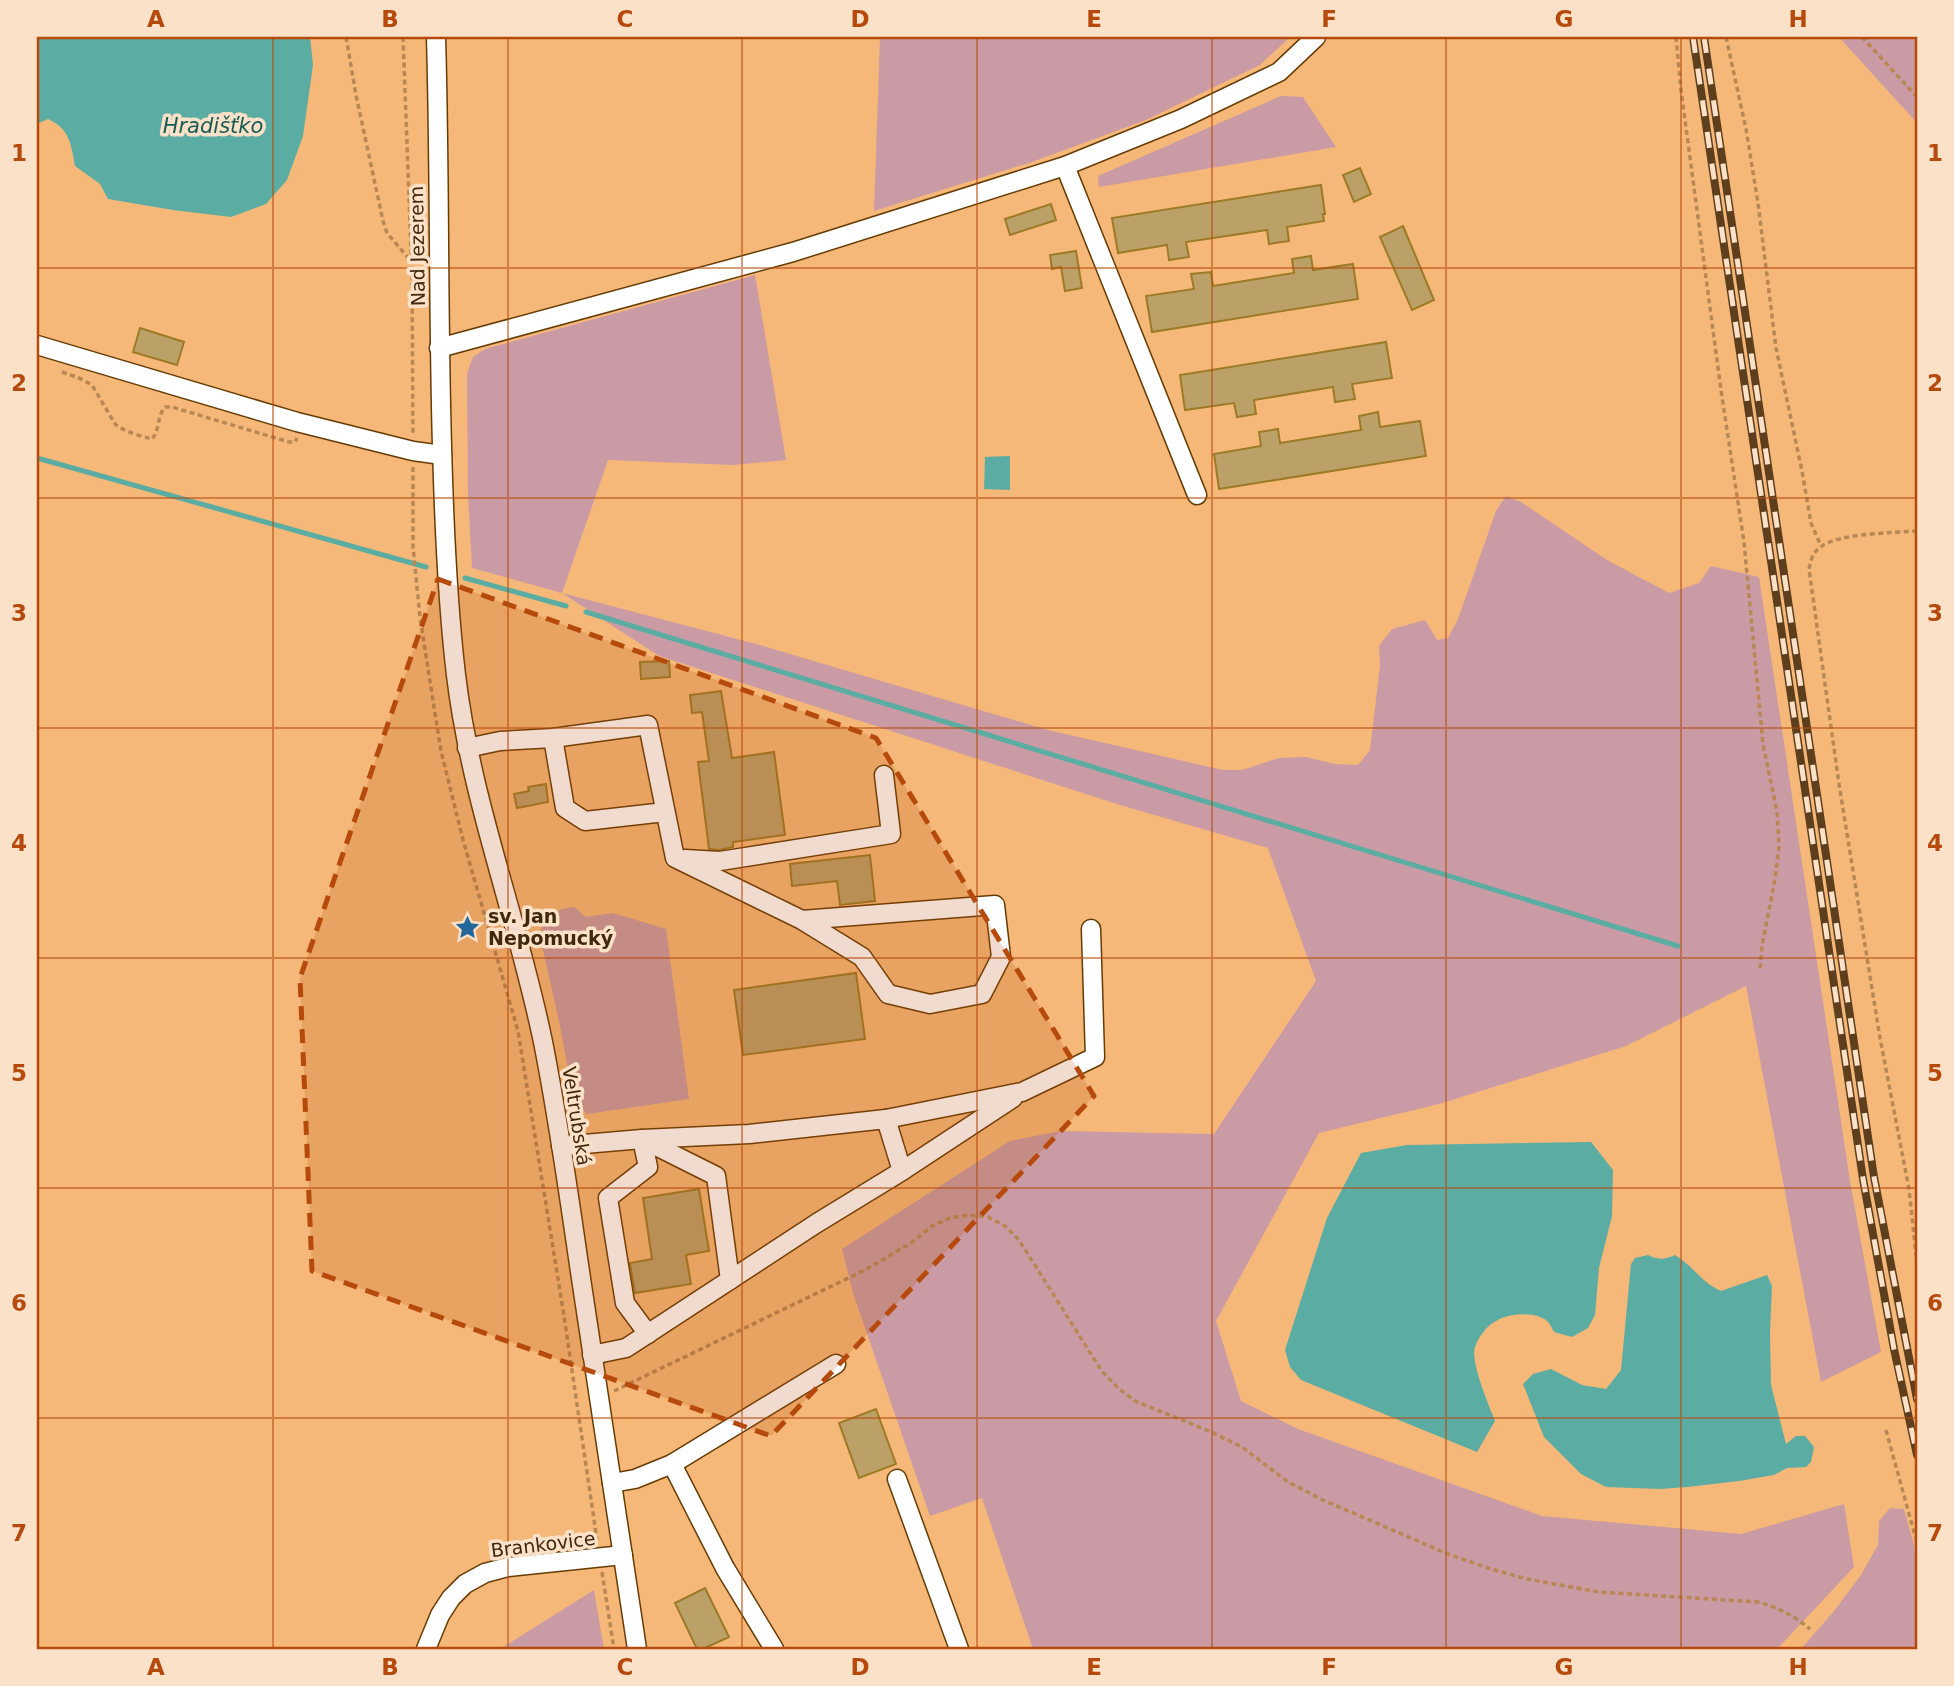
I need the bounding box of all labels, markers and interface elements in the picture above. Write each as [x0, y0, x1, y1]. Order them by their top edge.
text: A [147, 6, 165, 32]
text: B [381, 6, 399, 32]
text: C [617, 6, 633, 32]
text: D [850, 6, 870, 32]
text: E [1086, 6, 1102, 32]
text: F [1321, 6, 1337, 32]
text: G [1555, 6, 1573, 32]
text: H [1788, 6, 1808, 32]
water label: Hradišťko [163, 114, 263, 138]
text: 1 [11, 140, 27, 166]
text: 1 [1927, 140, 1943, 166]
street label: Nad Jezerem [405, 186, 429, 306]
text: 2 [11, 370, 27, 396]
text: 2 [1927, 370, 1943, 396]
text: 3 [11, 600, 27, 626]
text: 3 [1927, 600, 1943, 626]
text: 4 [11, 830, 27, 856]
text: 4 [1927, 830, 1943, 856]
place label: sv. Jan Nepomucký [488, 905, 614, 949]
place icon: sv. Jan Nepomucký [454, 913, 482, 941]
text: 5 [11, 1060, 27, 1086]
text: 5 [1927, 1060, 1943, 1086]
street label: Veltrubská [558, 1065, 596, 1167]
text: 6 [11, 1290, 27, 1316]
text: 6 [1927, 1290, 1943, 1316]
text: 7 [11, 1520, 27, 1546]
text: 7 [1927, 1520, 1943, 1546]
street label: Brankovice [489, 1527, 597, 1561]
text: A [147, 1654, 165, 1680]
text: B [381, 1654, 399, 1680]
text: C [617, 1654, 633, 1680]
text: D [850, 1654, 870, 1680]
text: E [1086, 1654, 1102, 1680]
text: F [1321, 1654, 1337, 1680]
text: G [1555, 1654, 1573, 1680]
text: H [1788, 1654, 1808, 1680]

